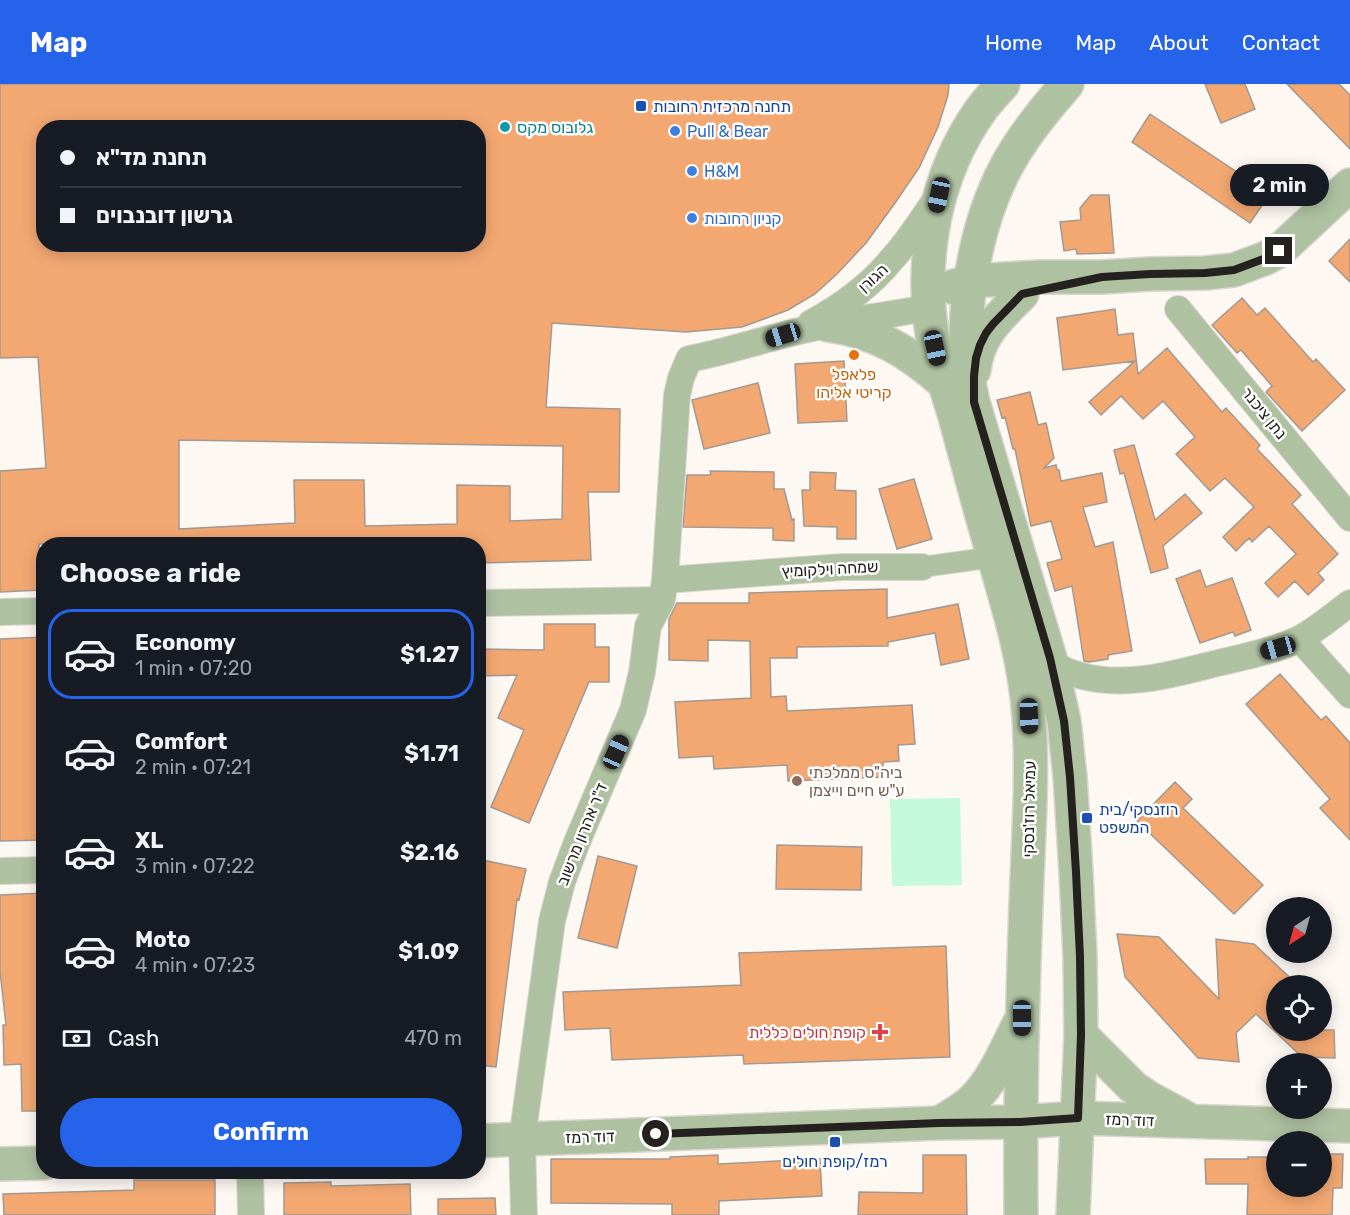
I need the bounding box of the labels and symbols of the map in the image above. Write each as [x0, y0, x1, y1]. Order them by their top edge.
place label: תחנה מרכזית רחובות [653, 97, 791, 116]
marker: תחנה מרכזית רחובות [634, 99, 648, 113]
place label: גלובוס מקס [517, 118, 593, 137]
marker: גלובוס מקס [498, 120, 512, 134]
place label: Pull & Bear [687, 122, 768, 141]
marker: Pull & Bear [668, 124, 682, 138]
place label: H&M [704, 162, 739, 181]
marker: H&M [685, 164, 699, 178]
callout: 2 min [1230, 164, 1328, 206]
car [926, 176, 952, 214]
place label: קניון רחובות [704, 209, 781, 228]
marker: קניון רחובות [685, 211, 699, 225]
route end [1265, 237, 1292, 264]
street label: הגורן [854, 260, 892, 296]
car [763, 321, 803, 349]
car [922, 329, 948, 367]
marker: פלאפל קריטי אליהו [847, 348, 861, 362]
place label: פלאפל קריטי אליהו [816, 365, 892, 402]
street label: נתן ציכנר [1237, 383, 1291, 443]
street label: שמחה וילקומיץ [781, 557, 879, 581]
car [1258, 634, 1298, 662]
car [1019, 698, 1039, 734]
car [600, 732, 632, 772]
street label: עמיאל רוז'נסקי [1019, 760, 1039, 858]
place label: ביה"ס ממלכתי ע"ש חיים וייצמן [809, 763, 905, 800]
marker: ביה"ס ממלכתי ע"ש חיים וייצמן [790, 774, 804, 788]
street label: ד"ר אהרון מרשוב [553, 780, 611, 888]
place label: רוזנסקי/בית המשפט [1099, 800, 1178, 837]
marker: רוזנסקי/בית המשפט [1080, 811, 1094, 825]
north arrow [1266, 897, 1332, 963]
car [1013, 1000, 1031, 1036]
place label: קופת חולים כללית [749, 1023, 866, 1042]
marker: קופת חולים כללית [871, 1023, 889, 1041]
street label: דוד רמז [1105, 1110, 1155, 1130]
route start [642, 1120, 669, 1147]
street label: דוד רמז [565, 1127, 615, 1147]
marker: רמז/קופת חולים [828, 1135, 842, 1149]
place label: רמז/קופת חולים [782, 1152, 888, 1171]

